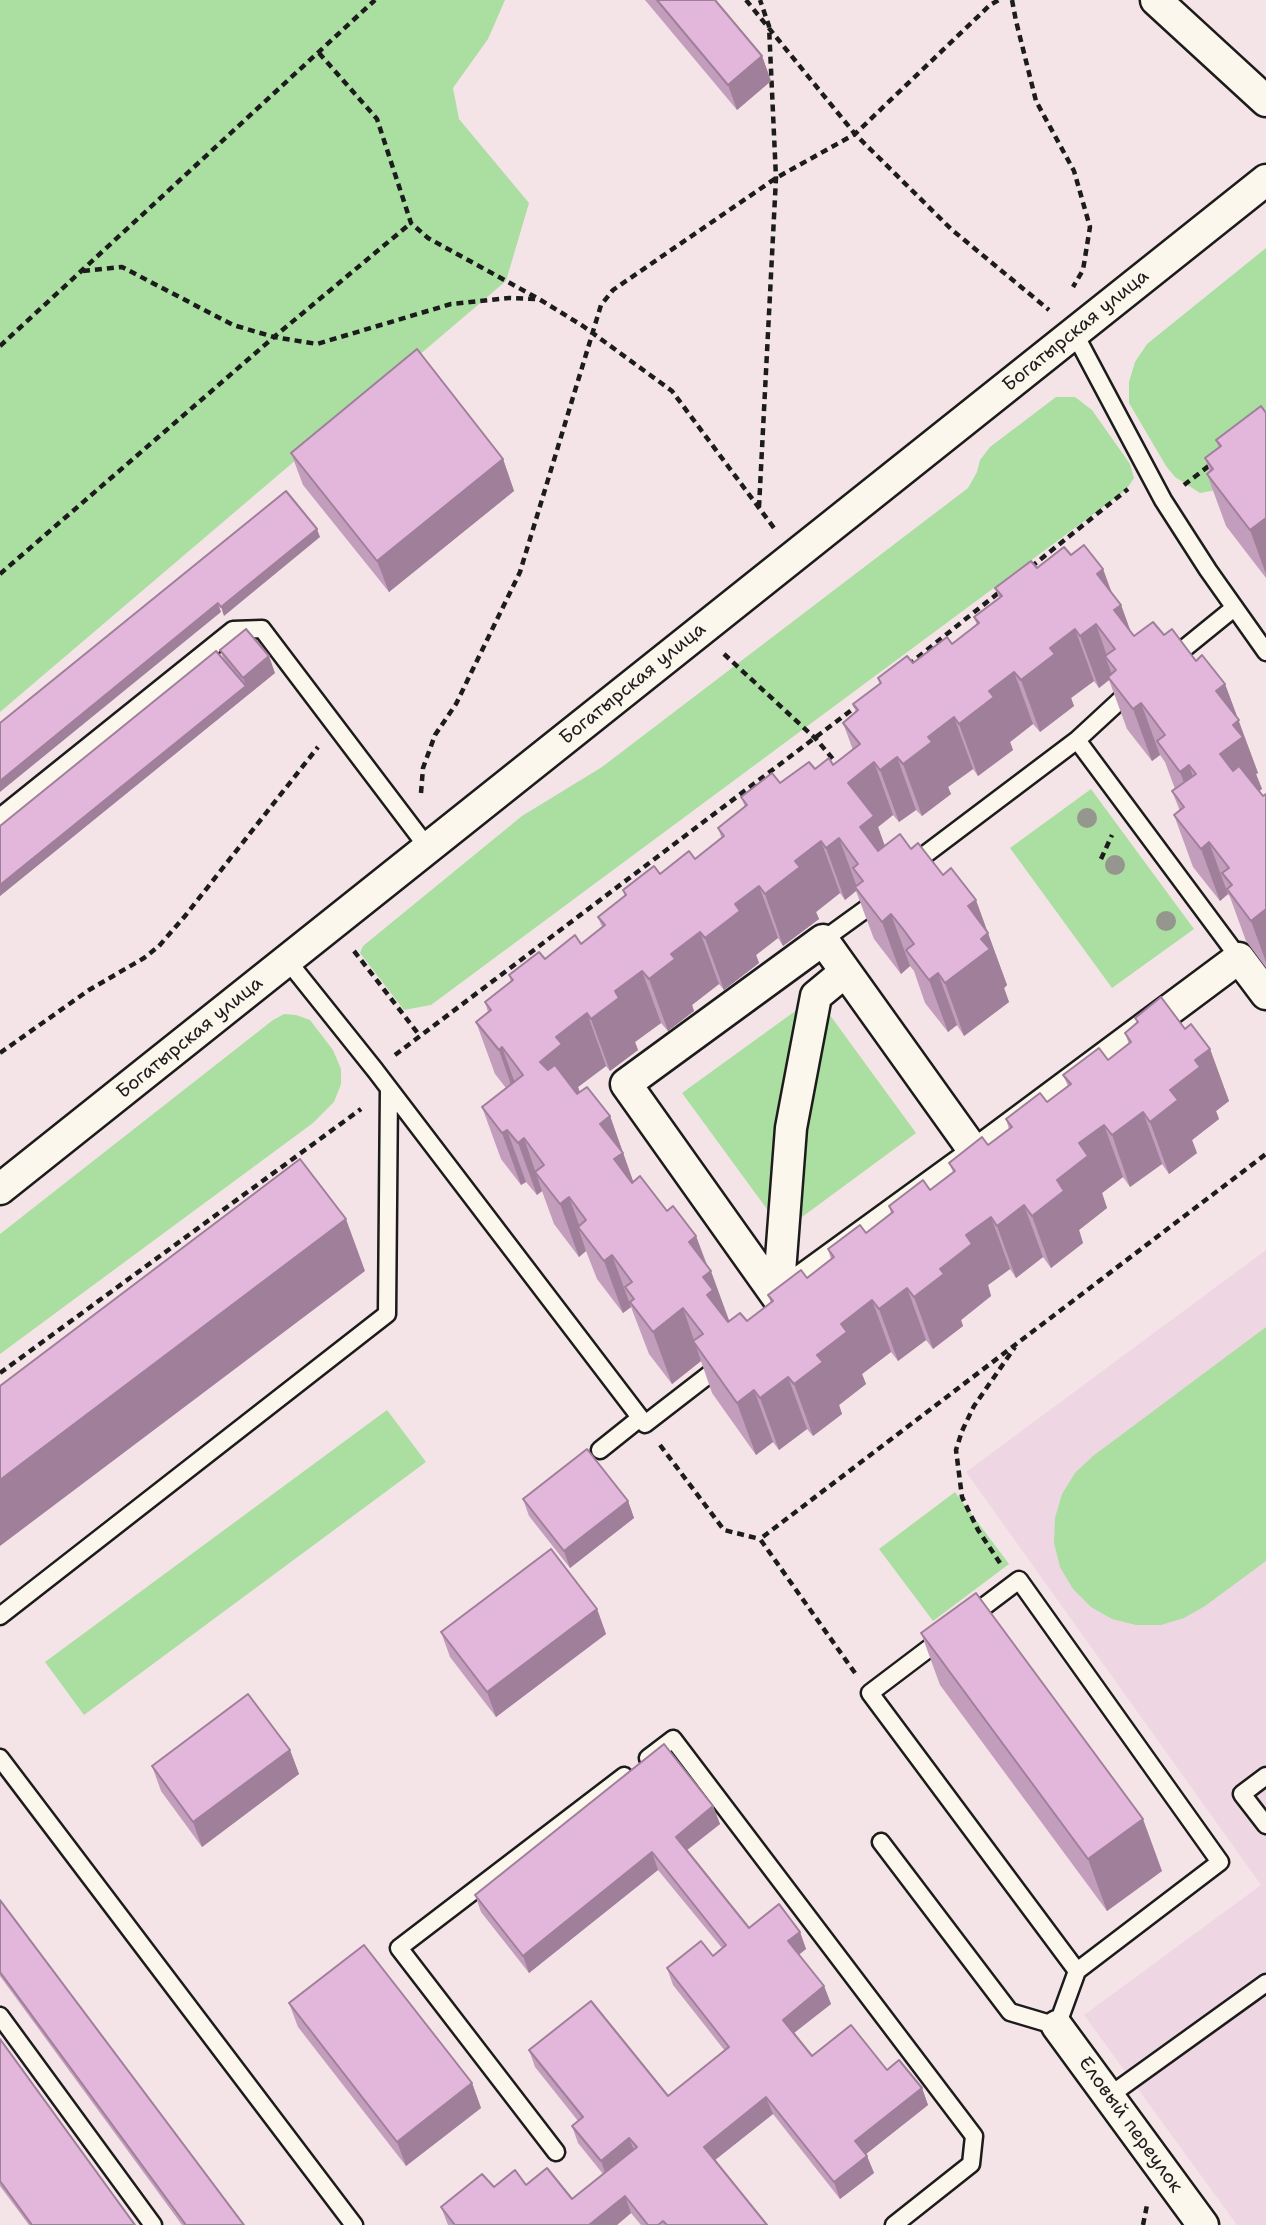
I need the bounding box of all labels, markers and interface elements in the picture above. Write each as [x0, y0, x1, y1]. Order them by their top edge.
street label: Богатырская улица [998, 265, 1154, 397]
street label: Богатырская улица [555, 618, 711, 750]
street label: Богатырская улица [112, 972, 268, 1104]
street label: Еловый переулок [1073, 2053, 1187, 2197]

